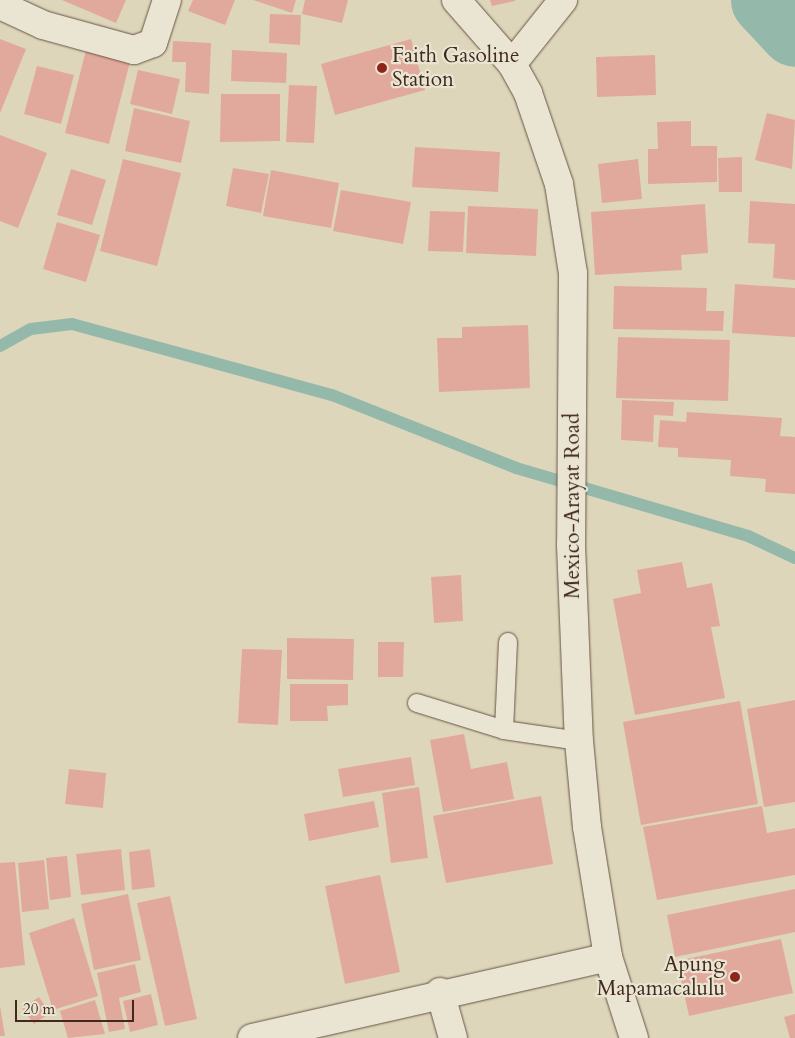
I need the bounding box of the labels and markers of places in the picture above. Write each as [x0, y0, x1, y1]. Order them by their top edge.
place label: Faith Gasoline Station [392, 43, 520, 93]
marker: Faith Gasoline Station [376, 62, 388, 74]
place label: Apung Mapamacalulu [597, 952, 725, 1002]
marker: Apung Mapamacalulu [729, 971, 741, 983]

